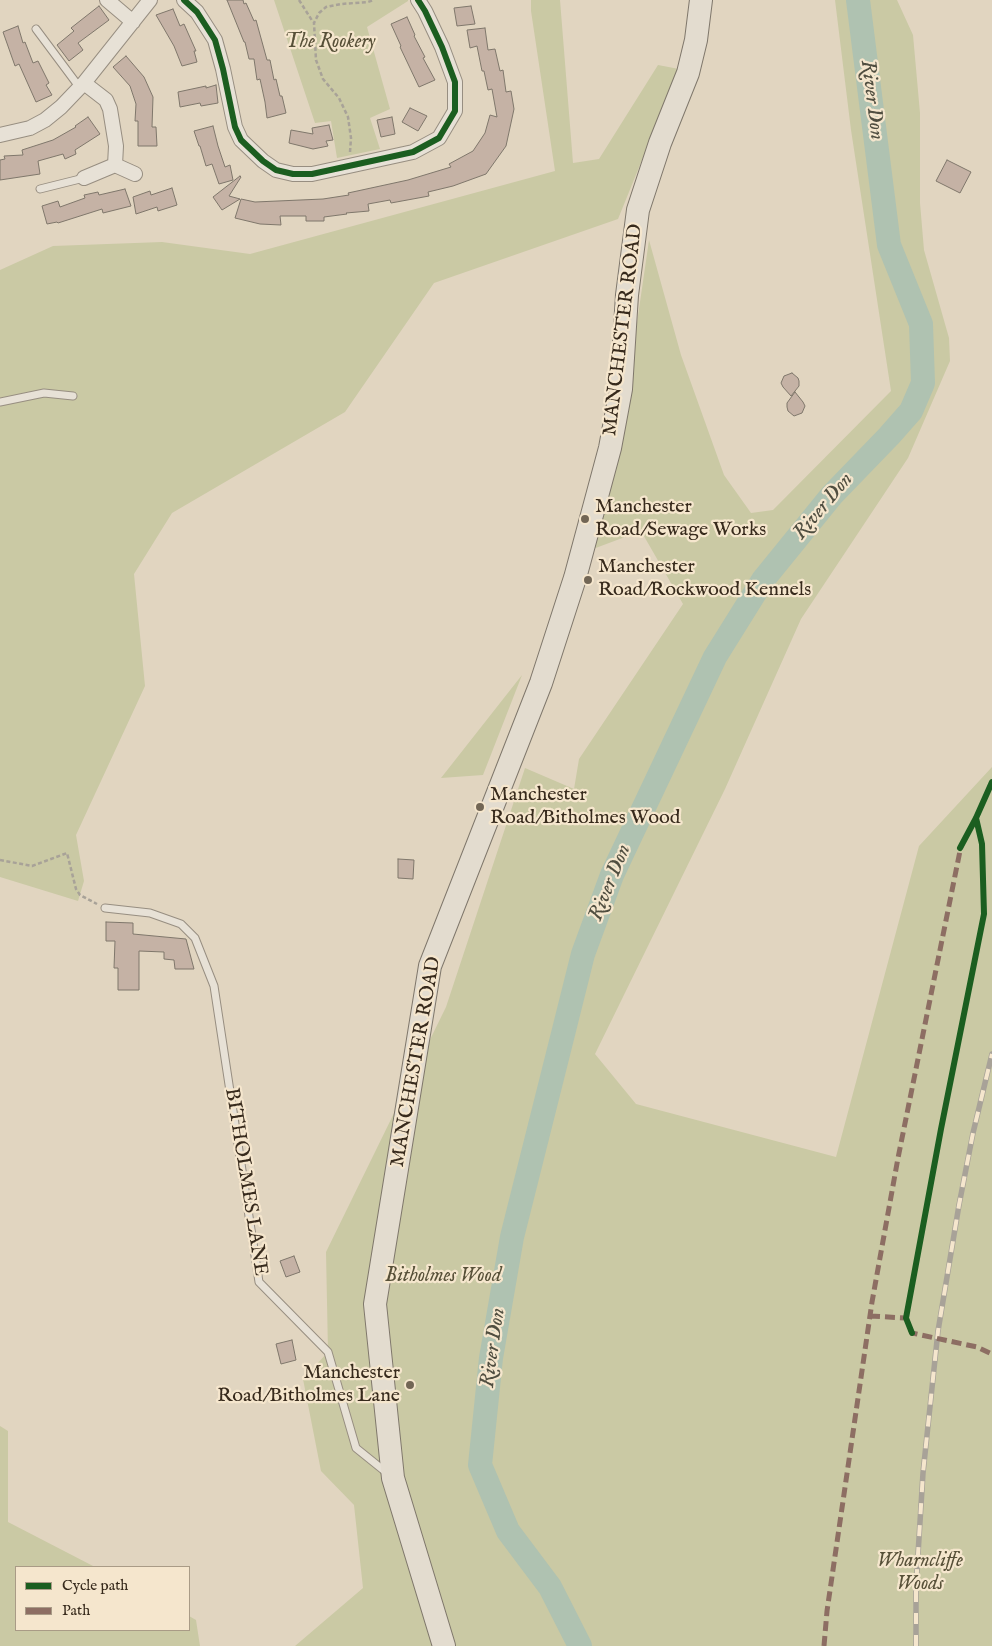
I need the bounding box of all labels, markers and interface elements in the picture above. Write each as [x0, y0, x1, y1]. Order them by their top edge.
park label: The Rookery [284, 31, 376, 55]
water label: River Don [854, 59, 888, 141]
street label: MANCHESTER ROAD [599, 223, 649, 437]
water label: River Don [788, 468, 860, 546]
place label: Manchester Road/Sewage Works [595, 496, 766, 543]
marker: Manchester Road/Sewage Works [579, 513, 591, 525]
place label: Manchester Road/Rockwood Kennels [598, 556, 811, 603]
marker: Manchester Road/Rockwood Kennels [582, 574, 594, 586]
place label: Manchester Road/Bitholmes Wood [490, 784, 680, 831]
marker: Manchester Road/Bitholmes Wood [474, 801, 486, 813]
water label: River Don [584, 841, 638, 925]
street label: MANCHESTER ROAD [387, 955, 447, 1169]
street label: BITHOLMES LANE [218, 1086, 272, 1278]
park label: Bitholmes Wood [385, 1265, 501, 1289]
water label: River Don [476, 1306, 512, 1390]
place label: Manchester Road/Bitholmes Lane [217, 1362, 400, 1409]
marker: Manchester Road/Bitholmes Lane [404, 1379, 416, 1391]
park label: Wharncliffe Woods [877, 1550, 963, 1597]
legend [15, 1566, 190, 1631]
text: Cycle path [62, 1576, 128, 1595]
text: Path [62, 1601, 90, 1620]

